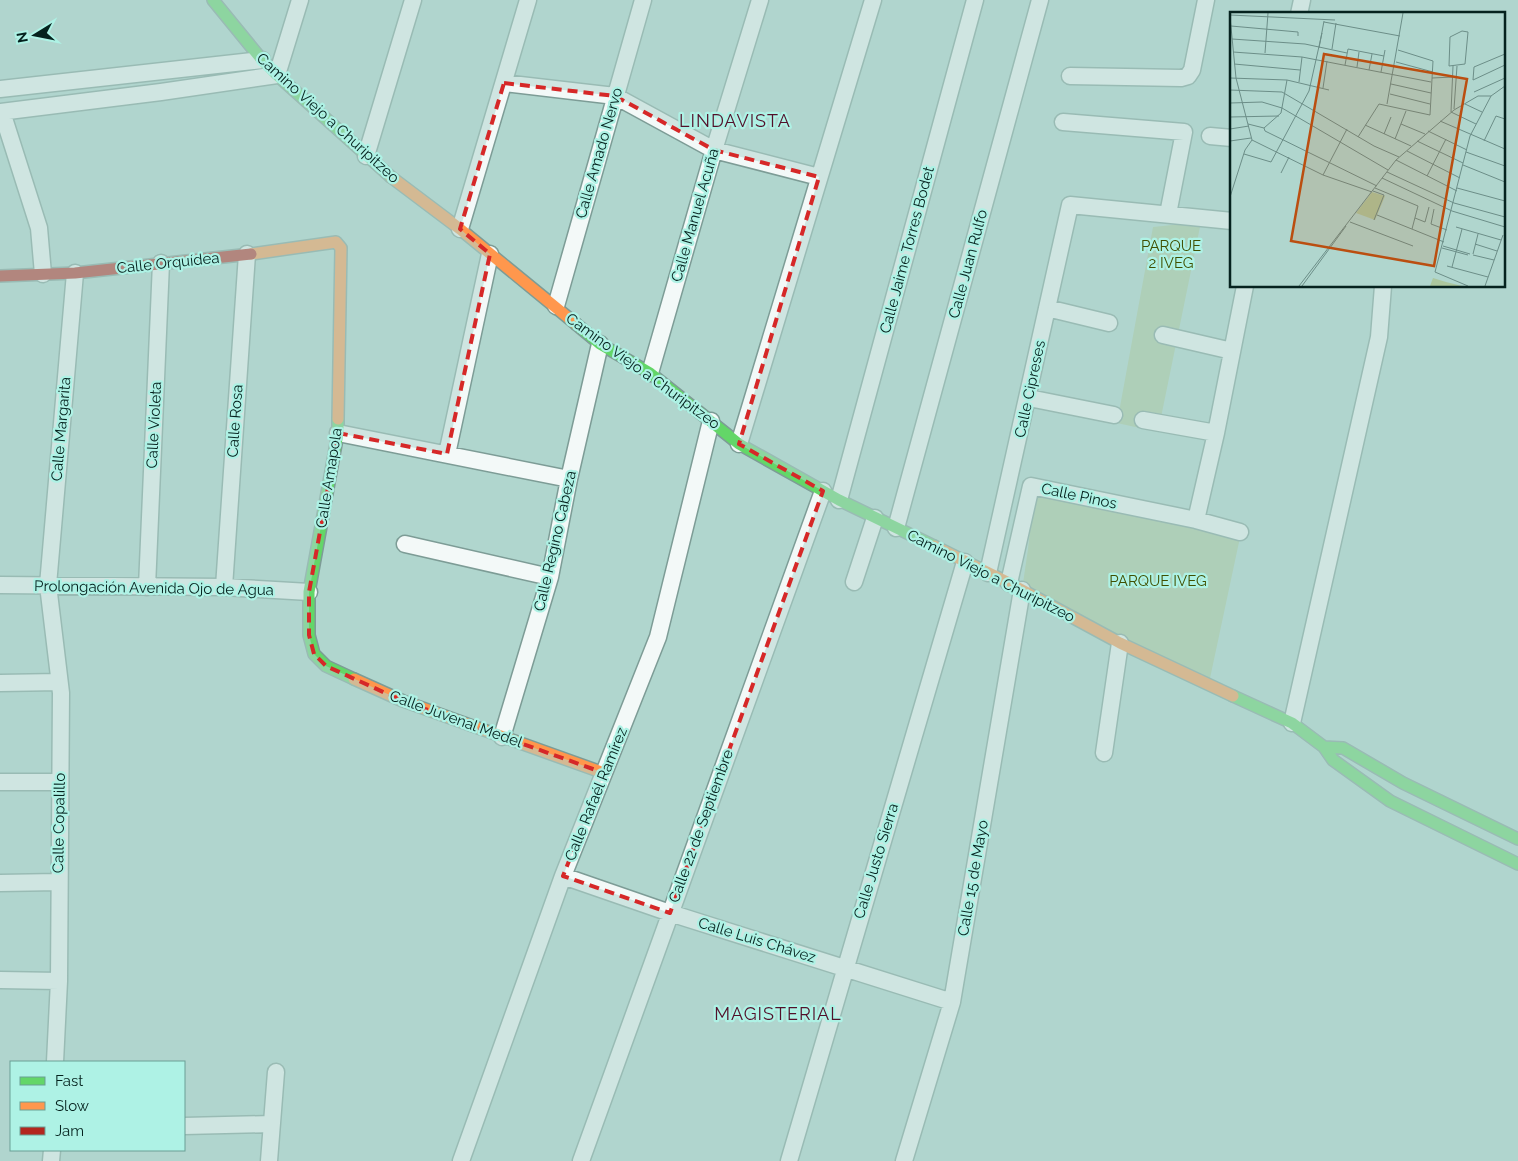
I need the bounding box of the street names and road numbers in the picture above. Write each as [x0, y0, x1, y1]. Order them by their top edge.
street label: Camino Viejo a Churipitzeo [253, 49, 403, 187]
street label: Calle Amado Nervo [572, 85, 626, 220]
street label: Calle Manuel Acuña [667, 146, 723, 284]
street label: Calle Jaime Torres Bodet [876, 165, 938, 335]
street label: Calle Juan Rulfo [945, 208, 991, 320]
street label: Calle Orquídea [116, 249, 220, 277]
street label: Camino Viejo a Churipitzeo [563, 309, 724, 433]
street label: Calle Cipreses [1011, 339, 1049, 439]
street label: Calle Margarita [47, 376, 75, 482]
street label: Calle Violeta [143, 381, 165, 469]
street label: Calle Rosa [223, 384, 247, 458]
street label: Calle Amapola [312, 427, 346, 529]
street label: Calle Regino Cabeza [530, 469, 580, 613]
street label: Calle Pinos [1040, 479, 1118, 513]
street label: Camino Viejo a Churipitzeo [904, 526, 1078, 626]
street label: Prolongación Avenida Ojo de Agua [34, 577, 274, 599]
street label: Calle Juvenal Medel [387, 687, 526, 752]
street label: Calle Rafaél Ramírez [561, 725, 631, 863]
street label: Calle 22 de Septiembre [665, 747, 737, 905]
street label: Calle Copalillo [49, 773, 69, 873]
street label: Calle Justo Sierra [850, 801, 902, 921]
street label: Calle 15 de Mayo [954, 819, 992, 937]
street label: Calle Luis Chávez [696, 914, 818, 966]

